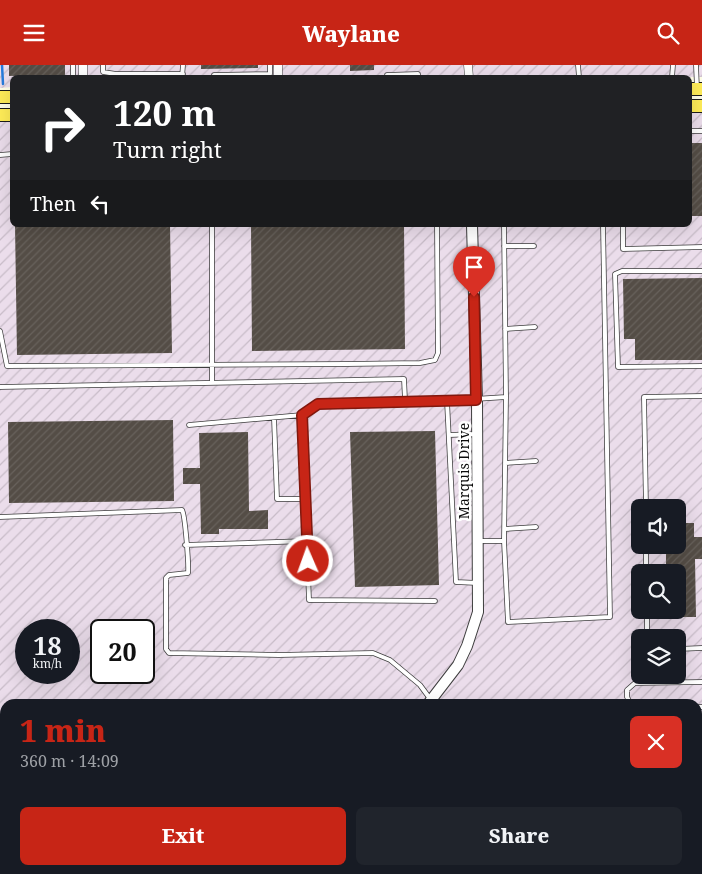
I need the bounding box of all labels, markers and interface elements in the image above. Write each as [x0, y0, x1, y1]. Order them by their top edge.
text: Waylane [302, 18, 400, 48]
icon: menu [20, 19, 48, 47]
icon: search [654, 19, 682, 47]
text: 120 m [113, 89, 216, 136]
icon: right [30, 95, 95, 160]
text: Turn right [113, 134, 222, 164]
icon: left [86, 190, 114, 218]
text: Then [30, 191, 76, 217]
pin [453, 246, 495, 297]
icon: arrive [460, 253, 488, 281]
street label: Marquis Drive [454, 423, 473, 519]
map controls [631, 499, 686, 684]
button: sound [631, 499, 686, 554]
position arrow [281, 534, 333, 586]
button: search [631, 564, 686, 619]
speed limit sign: 20 [90, 619, 155, 684]
text: 18 [33, 628, 62, 662]
button: layers [631, 629, 686, 684]
text: km/h [33, 655, 62, 672]
text: 1 min [20, 710, 106, 751]
button: close [630, 716, 682, 768]
text: 360 m · 14:09 [20, 750, 119, 772]
button: Exit [20, 807, 346, 865]
button: Share [356, 807, 682, 865]

